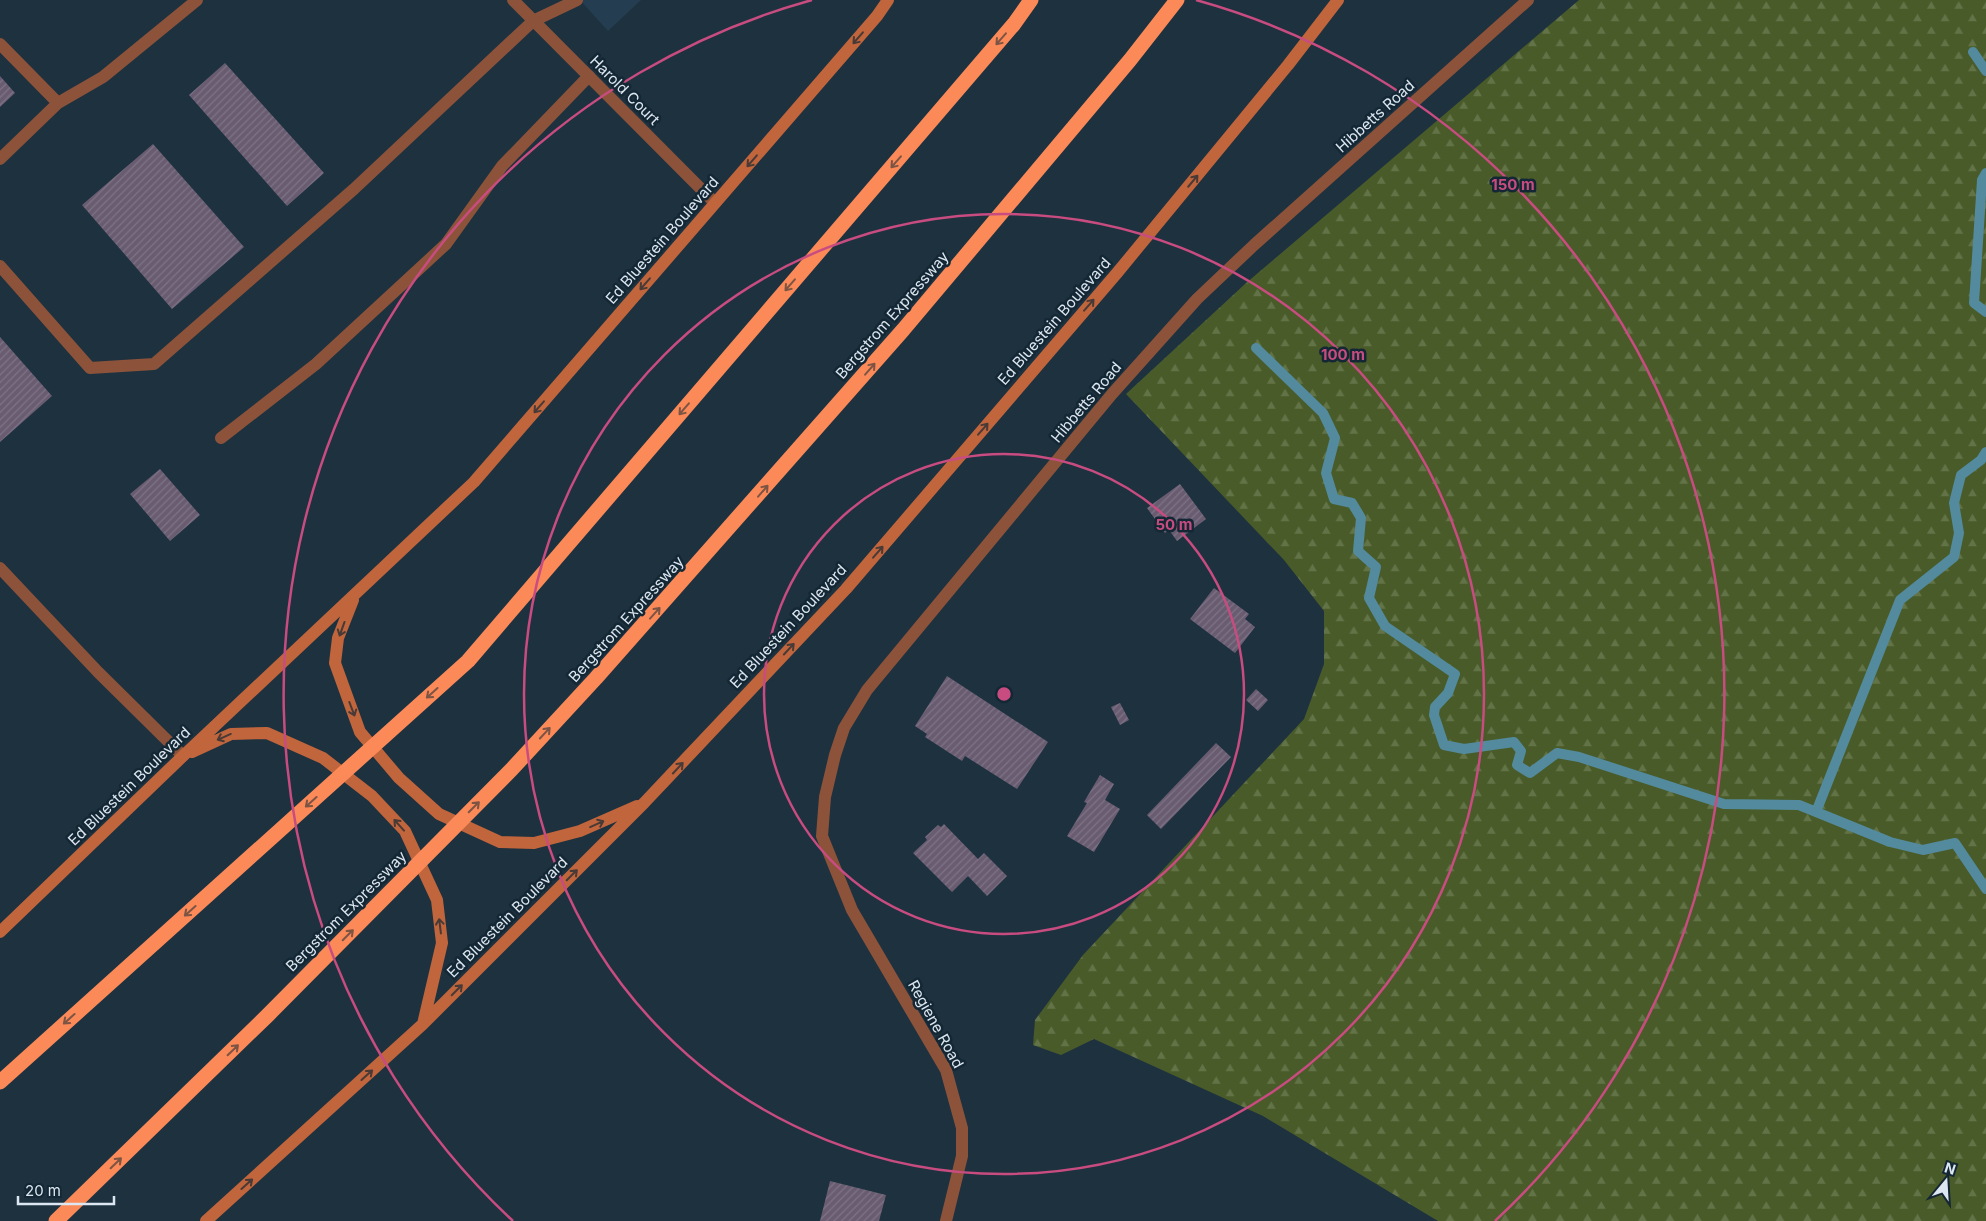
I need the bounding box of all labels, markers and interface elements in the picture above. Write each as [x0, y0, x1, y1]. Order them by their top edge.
one-way arrow [853, 31, 864, 44]
one-way arrow [996, 32, 1007, 45]
street label: Harold Court [586, 51, 664, 129]
street label: Hibbetts Road [1332, 76, 1418, 156]
one-way arrow [746, 154, 757, 167]
one-way arrow [890, 155, 901, 168]
street label: Ed Bluestein Boulevard [601, 172, 723, 308]
one-way arrow [1188, 174, 1199, 187]
text: 150 m [1491, 175, 1535, 194]
street label: Bergstrom Expressway [831, 247, 953, 383]
street label: Ed Bluestein Boulevard [993, 253, 1115, 389]
one-way arrow [640, 277, 651, 290]
one-way arrow [784, 279, 796, 292]
one-way arrow [1083, 299, 1095, 312]
text: 100 m [1321, 345, 1365, 364]
street label: Hibbetts Road [1047, 358, 1125, 446]
one-way arrow [864, 362, 875, 375]
one-way arrow [533, 400, 545, 413]
one-way arrow [678, 402, 690, 415]
one-way arrow [978, 423, 989, 436]
one-way arrow [757, 485, 768, 498]
text: 50 m [1156, 515, 1192, 534]
one-way arrow [872, 546, 883, 559]
street label: Bergstrom Expressway [564, 552, 688, 686]
street label: Ed Bluestein Boulevard [726, 560, 850, 692]
one-way arrow [649, 606, 661, 619]
one-way arrow [337, 621, 346, 636]
one-way arrow [783, 643, 795, 656]
centre of rings [995, 685, 1013, 703]
one-way arrow [425, 688, 438, 699]
one-way arrow [348, 701, 357, 716]
street label: Ed Bluestein Boulevard [64, 723, 194, 849]
one-way arrow [539, 727, 551, 740]
one-way arrow [217, 733, 232, 743]
one-way arrow [672, 761, 684, 774]
one-way arrow [304, 796, 317, 808]
one-way arrow [468, 801, 481, 813]
one-way arrow [589, 818, 604, 828]
one-way arrow [394, 819, 405, 832]
street label: Bergstrom Expressway [282, 846, 411, 975]
street label: Ed Bluestein Boulevard [443, 853, 571, 981]
one-way arrow [566, 869, 578, 881]
one-way arrow [184, 905, 197, 917]
one-way arrow [435, 918, 445, 934]
one-way arrow [342, 929, 354, 941]
street label: Regiene Road [904, 977, 968, 1071]
one-way arrow [451, 984, 463, 996]
one-way arrow [63, 1013, 76, 1025]
one-way arrow [227, 1044, 239, 1056]
one-way arrow [361, 1069, 373, 1081]
north arrow [1921, 1156, 1971, 1206]
one-way arrow [110, 1157, 123, 1169]
text: N [1942, 1158, 1958, 1178]
scale bar [18, 1174, 114, 1206]
one-way arrow [240, 1178, 253, 1190]
text: 20 m [25, 1181, 61, 1200]

